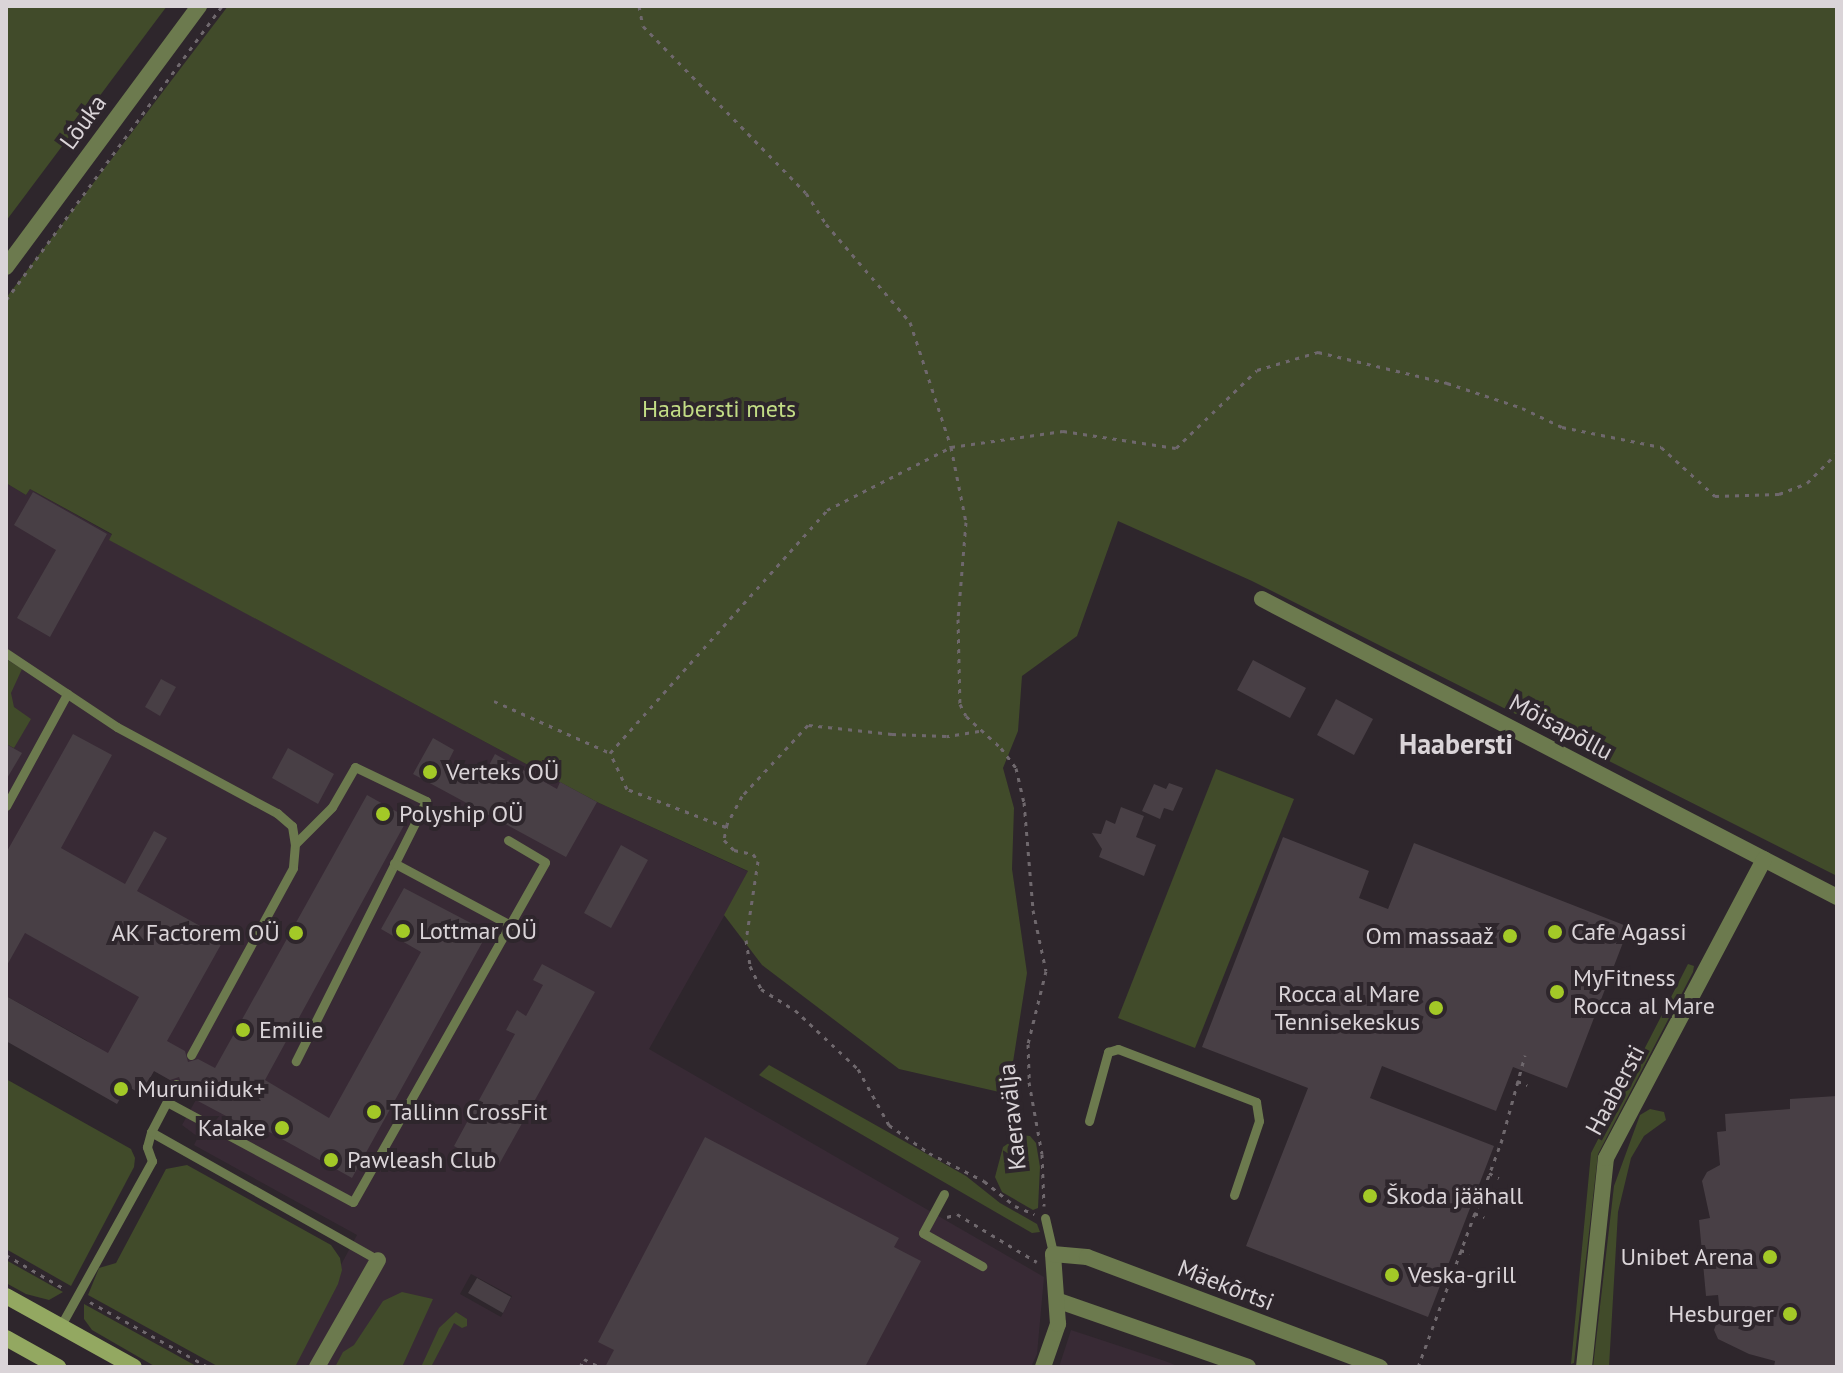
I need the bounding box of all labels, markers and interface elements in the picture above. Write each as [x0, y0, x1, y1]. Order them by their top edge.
street label: Lõuka [54, 89, 112, 155]
park label: Haabersti mets [642, 395, 796, 423]
street label: Mõisapõllu [1504, 688, 1618, 766]
district label: Haabersti [1399, 727, 1513, 761]
place label: Verteks OÜ [446, 758, 559, 786]
marker: Verteks OÜ [421, 763, 439, 781]
place label: Polyship OÜ [399, 800, 524, 828]
marker: Polyship OÜ [374, 805, 392, 823]
place label: Lottmar OÜ [419, 917, 537, 945]
place label: Cafe Agassi [1571, 918, 1687, 946]
place label: AK Factorem OÜ [111, 919, 280, 947]
marker: Lottmar OÜ [394, 922, 412, 940]
place label: Om massaaž [1366, 922, 1494, 950]
marker: Cafe Agassi [1546, 923, 1564, 941]
marker: AK Factorem OÜ [287, 924, 305, 942]
marker: Om massaaž [1501, 927, 1519, 945]
place label: MyFitness Rocca al Mare [1573, 964, 1715, 1020]
place label: Rocca al Mare Tennisekeskus [1275, 980, 1420, 1036]
marker: MyFitness Rocca al Mare [1548, 983, 1566, 1001]
marker: Rocca al Mare Tennisekeskus [1427, 999, 1445, 1017]
place label: Emilie [259, 1016, 323, 1044]
marker: Emilie [234, 1021, 252, 1039]
street label: Haabersti [1579, 1040, 1651, 1140]
street label: Kaeravälja [992, 1062, 1032, 1172]
place label: Muruniiduk+ [137, 1075, 265, 1103]
marker: Muruniiduk+ [112, 1080, 130, 1098]
place label: Tallinn CrossFit [390, 1098, 547, 1126]
marker: Tallinn CrossFit [365, 1103, 383, 1121]
place label: Kalake [198, 1114, 266, 1142]
marker: Kalake [273, 1119, 291, 1137]
place label: Pawleash Club [347, 1146, 496, 1174]
marker: Pawleash Club [322, 1151, 340, 1169]
place label: Škoda jäähall [1386, 1182, 1523, 1210]
marker: Škoda jäähall [1361, 1187, 1379, 1205]
place label: Unibet Arena [1620, 1243, 1754, 1271]
marker: Unibet Arena [1761, 1248, 1779, 1266]
street label: Mäekõrtsi [1174, 1254, 1278, 1316]
place label: Veska-grill [1408, 1261, 1516, 1289]
marker: Veska-grill [1383, 1266, 1401, 1284]
place label: Hesburger [1668, 1300, 1774, 1328]
marker: Hesburger [1781, 1305, 1799, 1323]

